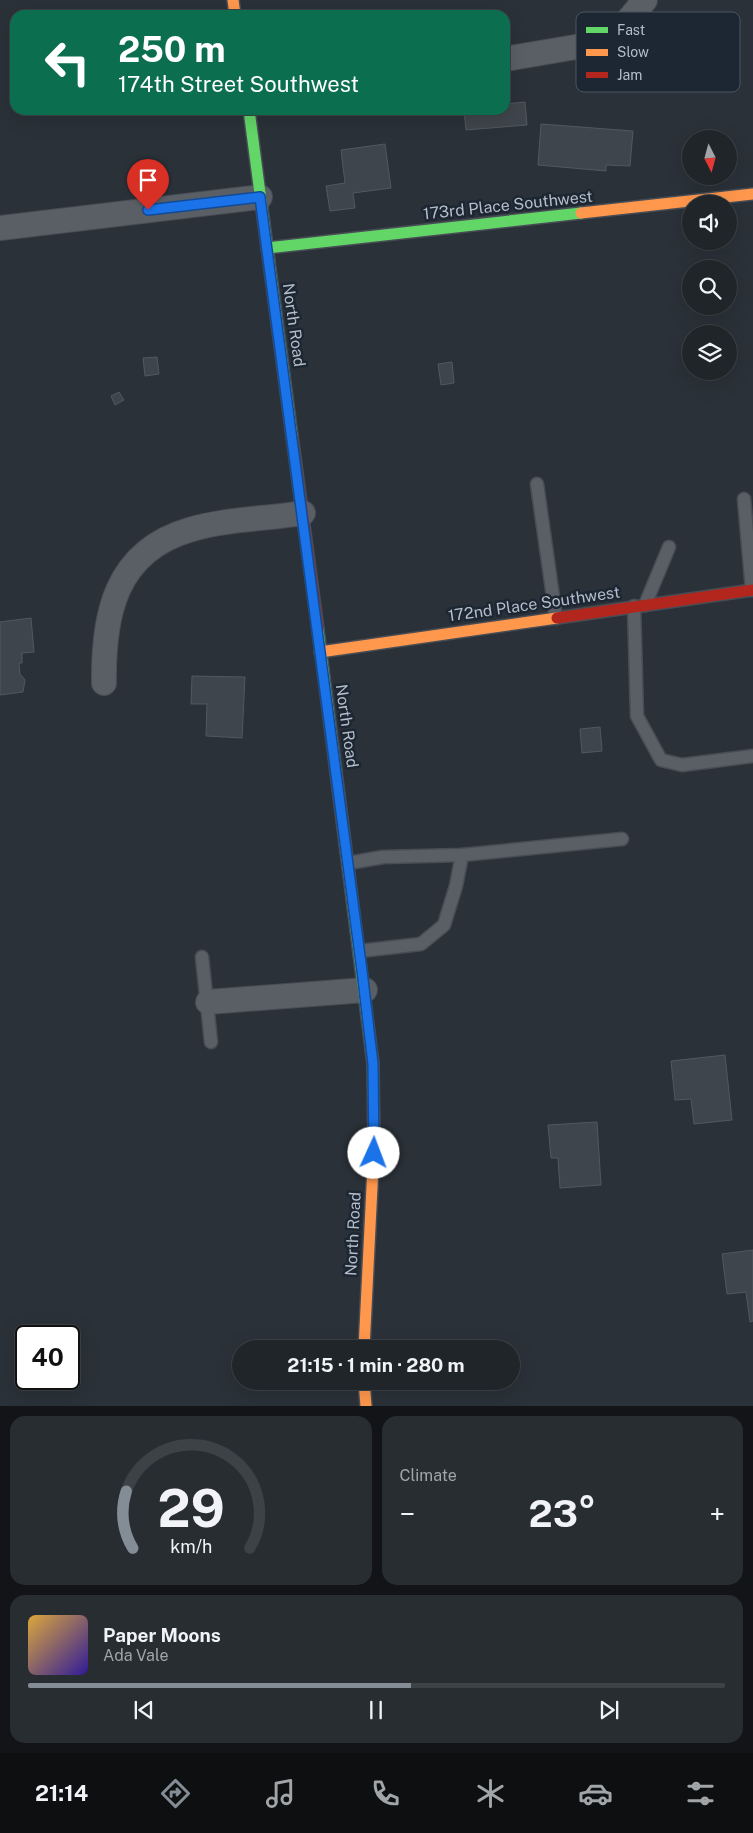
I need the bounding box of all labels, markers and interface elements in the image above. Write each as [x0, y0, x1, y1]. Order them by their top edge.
legend [576, 12, 740, 92]
text: Fast [617, 22, 645, 38]
text: 250 m [118, 29, 226, 70]
icon: left [35, 30, 100, 95]
text: Slow [617, 44, 649, 60]
text: Jam [617, 67, 642, 83]
text: 174th Street Southwest [118, 71, 359, 97]
north arrow [682, 130, 738, 185]
map controls [682, 130, 737, 380]
pin [127, 159, 169, 210]
icon: arrive [134, 166, 162, 194]
street label: 173rd Place Southwest [422, 187, 594, 223]
button: sound [682, 195, 737, 250]
button: search [682, 260, 737, 315]
street label: North Road [279, 282, 309, 368]
button: layers [682, 325, 737, 380]
street label: 172nd Place Southwest [447, 583, 621, 625]
street label: North Road [332, 683, 362, 769]
position arrow [347, 1126, 399, 1178]
street label: North Road [341, 1191, 365, 1277]
speed limit sign: 40 [15, 1325, 80, 1390]
text: 21:15 · 1 min · 280 m [287, 1354, 465, 1376]
text: Climate [400, 1466, 457, 1485]
text: 29 [157, 1478, 224, 1539]
text: 23° [529, 1491, 596, 1536]
text: − [400, 1497, 415, 1530]
text: + [709, 1497, 725, 1530]
text: km/h [170, 1536, 212, 1557]
text: Paper Moons [103, 1624, 221, 1646]
text: Ada Vale [103, 1646, 168, 1665]
icon: previous [130, 1696, 158, 1724]
icon: pause [362, 1696, 390, 1724]
icon: next [595, 1696, 623, 1724]
icon: directions [158, 1776, 193, 1811]
icon: music [263, 1776, 298, 1811]
icon: phone [368, 1776, 403, 1811]
icon: climate [473, 1776, 508, 1811]
icon: car [578, 1776, 613, 1811]
icon: filters [683, 1776, 718, 1811]
text: 21:14 [35, 1780, 88, 1806]

